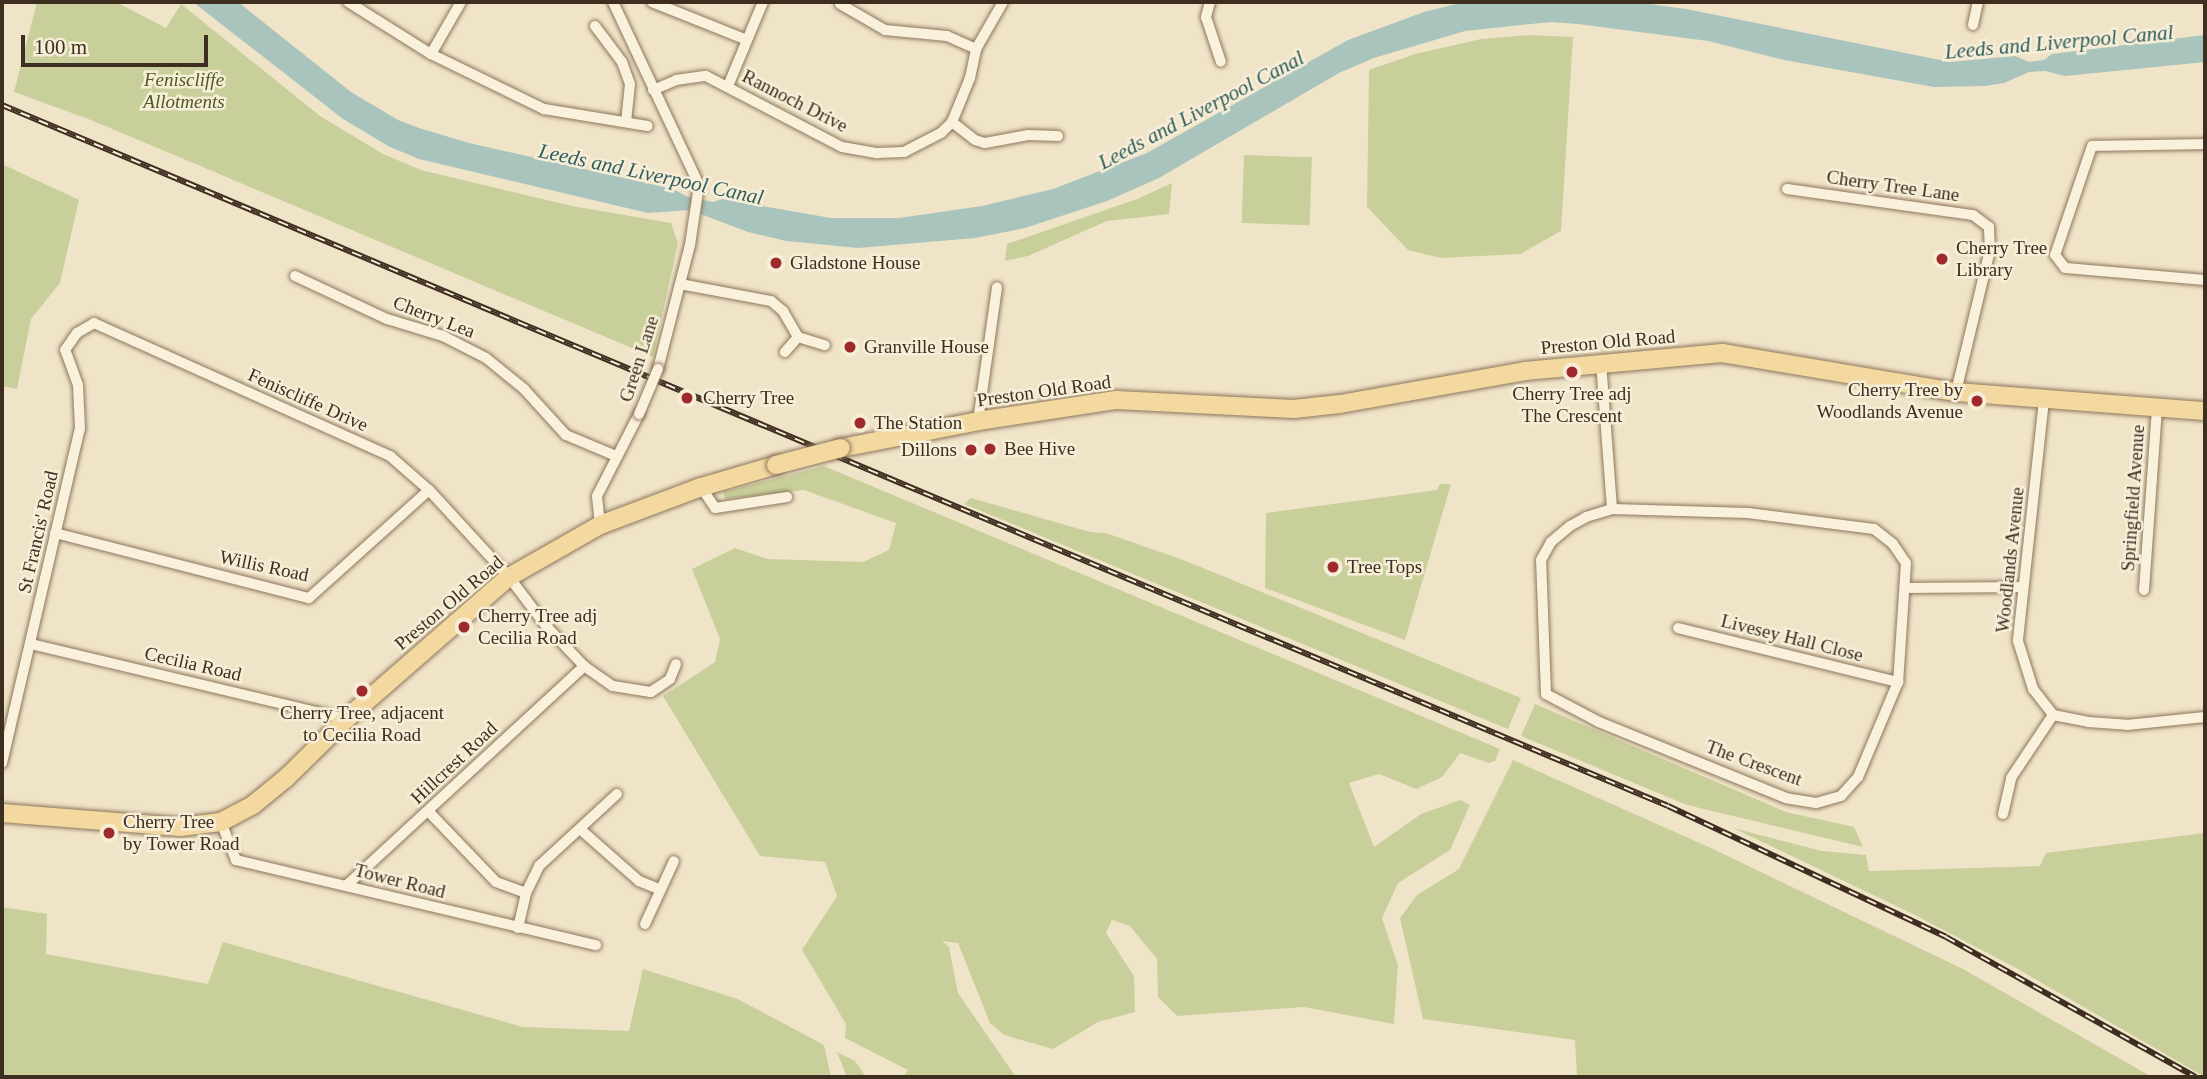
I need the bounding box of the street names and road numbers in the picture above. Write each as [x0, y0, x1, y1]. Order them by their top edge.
street label: Rannoch Drive [738, 65, 852, 137]
street label: Cherry Tree Lane [1825, 165, 1961, 207]
street label: Cherry Lea [390, 291, 478, 343]
street label: Green Lane [614, 313, 664, 405]
street label: Preston Old Road [1540, 325, 1676, 359]
street label: Feniscliffe Drive [244, 363, 372, 437]
street label: Preston Old Road [976, 370, 1112, 412]
street label: Springfield Avenue [2116, 423, 2150, 573]
street label: St Francis' Road [13, 469, 63, 595]
street label: Woodlands Avenue [1991, 485, 2029, 635]
street label: Willis Road [217, 545, 311, 587]
street label: Preston Old Road [390, 551, 508, 655]
street label: Livesey Hall Close [1719, 609, 1865, 667]
street label: Cecilia Road [142, 642, 244, 686]
street label: Hillcrest Road [406, 717, 502, 809]
street label: The Crescent [1703, 735, 1805, 791]
street label: Tower Road [352, 859, 448, 903]

